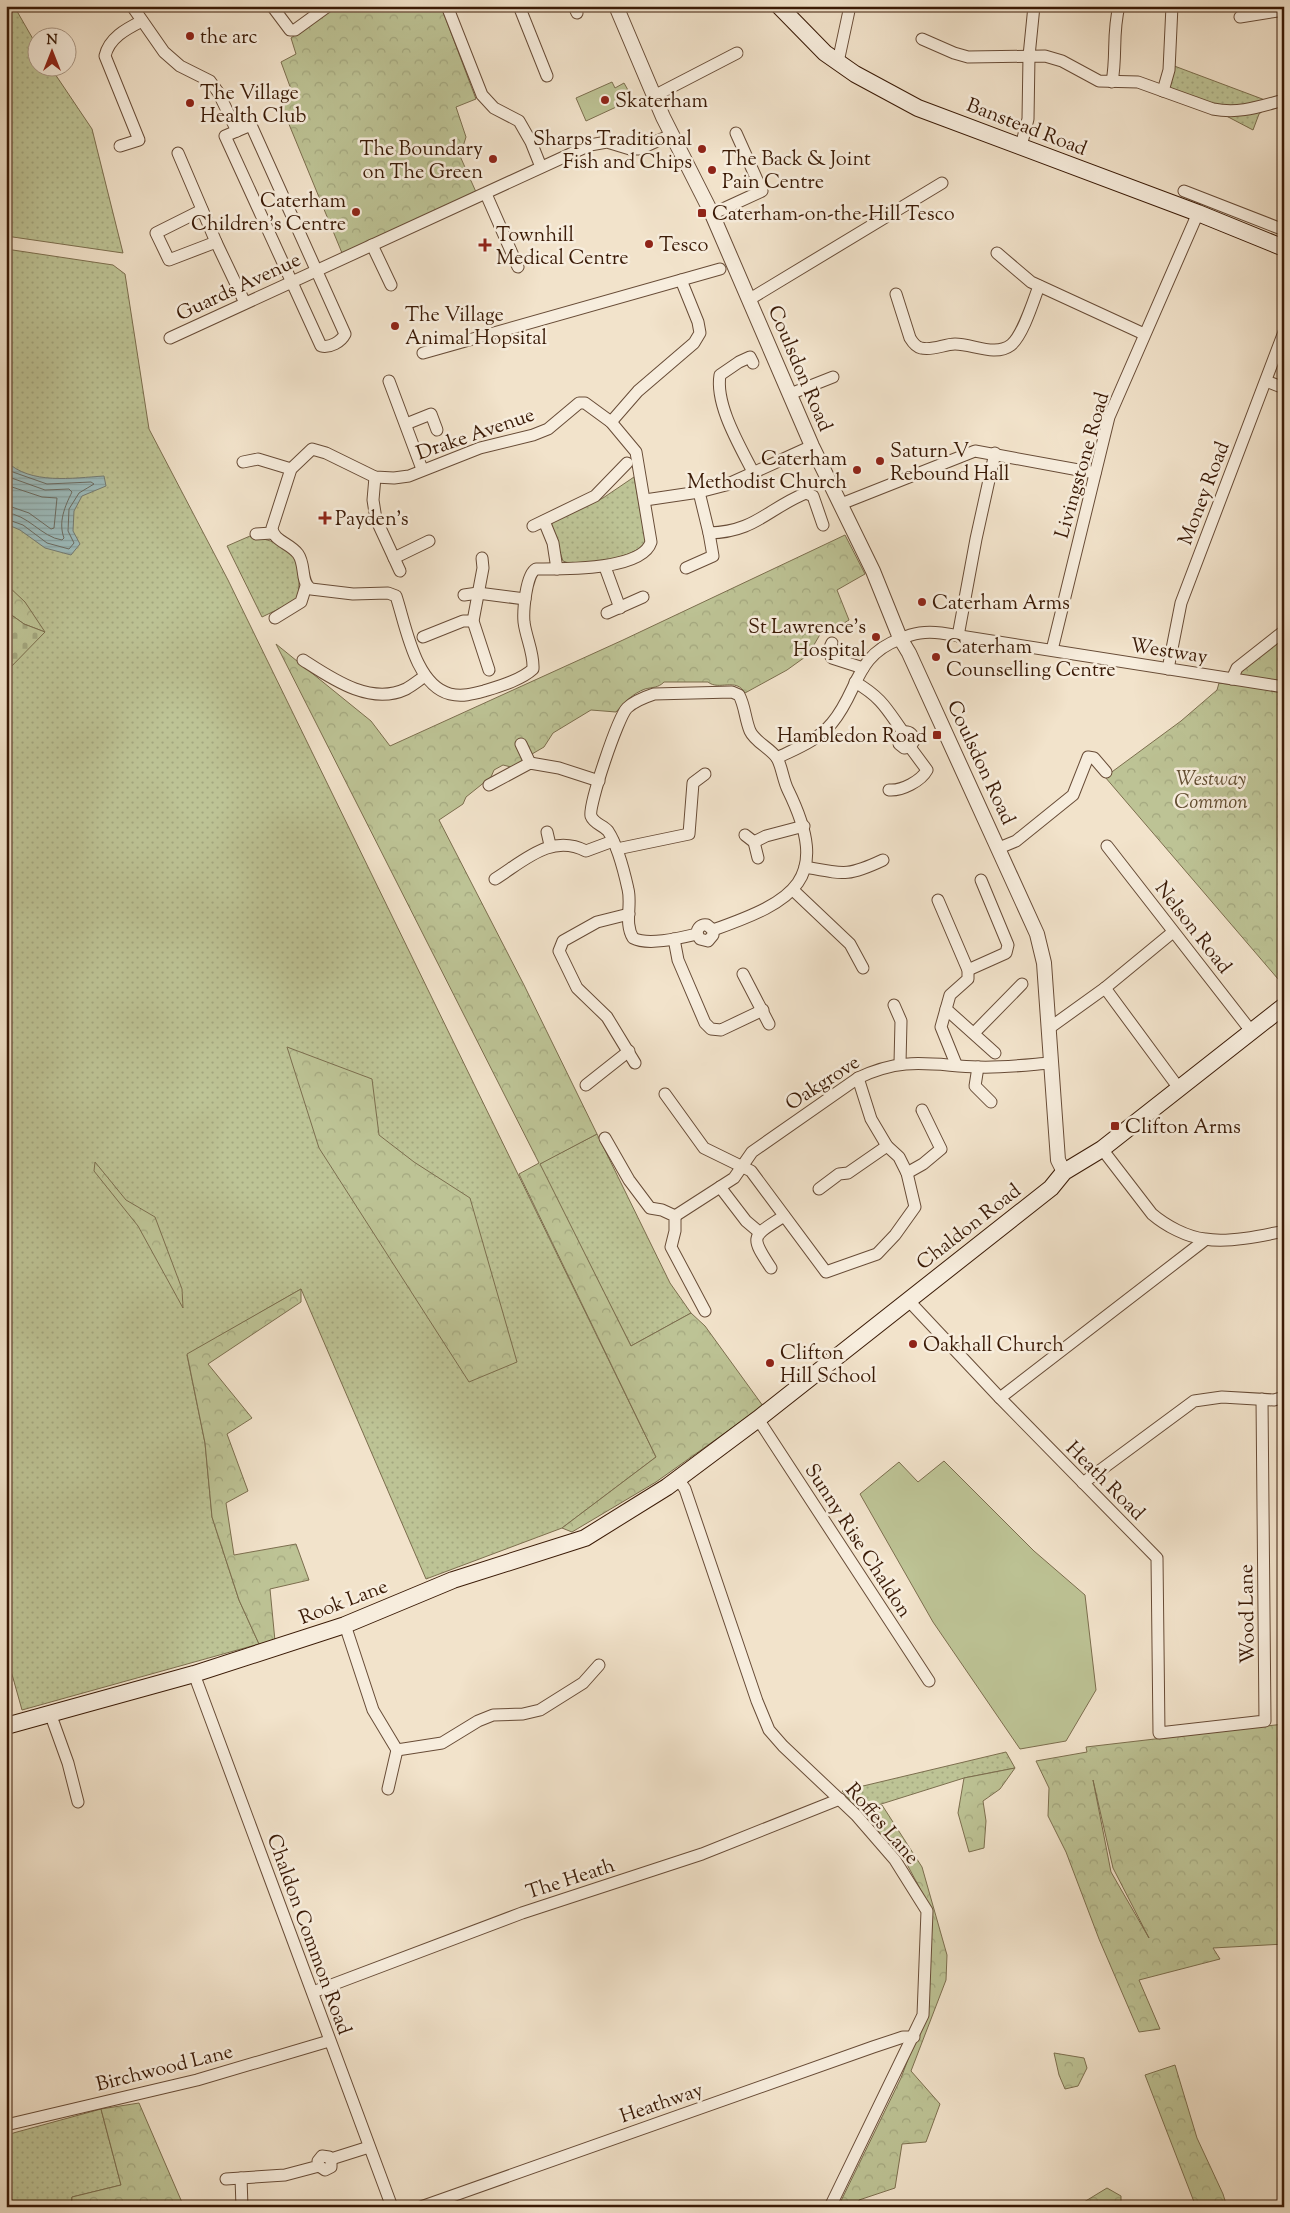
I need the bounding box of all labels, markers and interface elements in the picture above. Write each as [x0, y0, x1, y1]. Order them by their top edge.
place label: the arc [200, 24, 257, 53]
north arrow [28, 28, 78, 78]
marker: the arc [184, 30, 196, 42]
text: N [46, 31, 58, 51]
place label: The Village Health Club [200, 80, 306, 132]
place label: Skaterham [615, 88, 708, 117]
street label: Banstead Road [962, 92, 1091, 165]
marker: Skaterham [599, 94, 611, 106]
marker: The Village Health Club [184, 97, 196, 109]
place label: Sharps Traditional Fish and Chips [533, 126, 692, 178]
place label: The Boundary on The Green [359, 136, 483, 188]
marker: Sharps Traditional Fish and Chips [696, 143, 708, 155]
place label: The Back & Joint Pain Centre [722, 146, 871, 198]
marker: The Boundary on The Green [487, 153, 499, 165]
marker: The Back & Joint Pain Centre [706, 164, 718, 176]
place label: Caterham Children's Centre [191, 188, 346, 240]
place label: Caterham-on-the-Hill Tesco [712, 201, 955, 230]
marker: Caterham Children's Centre [350, 206, 362, 218]
marker: Caterham-on-the-Hill Tesco [696, 207, 708, 219]
place label: Townhill Medical Centre [496, 222, 629, 274]
place label: Tesco [659, 232, 709, 261]
marker: Townhill Medical Centre [478, 238, 492, 252]
marker: Tesco [643, 238, 655, 250]
street label: Guards Avenue [172, 247, 306, 330]
street label: Coulsdon Road [759, 301, 838, 437]
place label: The Village Animal Hopsital [405, 302, 547, 354]
marker: The Village Animal Hopsital [389, 320, 401, 332]
street label: Livingstone Road [1049, 389, 1118, 542]
street label: Drake Avenue [413, 402, 539, 469]
place label: Saturn V Rebound Hall [890, 438, 1010, 490]
street label: Money Road [1172, 438, 1238, 550]
place label: Caterham Methodist Church [687, 446, 847, 498]
marker: Saturn V Rebound Hall [874, 455, 886, 467]
marker: Caterham Methodist Church [851, 464, 863, 476]
place label: Payden's [335, 506, 409, 535]
marker: Payden's [319, 512, 331, 524]
place label: Caterham Arms [932, 590, 1070, 619]
marker: Caterham Arms [916, 596, 928, 608]
place label: St Lawrence's Hospital [748, 614, 866, 666]
marker: St Lawrence's Hospital [870, 631, 882, 643]
street label: Westway [1128, 632, 1210, 673]
place label: Caterham Counselling Centre [946, 634, 1116, 686]
marker: Caterham Counselling Centre [930, 651, 942, 663]
street label: Coulsdon Road [938, 696, 1021, 830]
place label: Hambledon Road [777, 723, 927, 752]
marker: Hambledon Road [931, 729, 943, 741]
park label: Westway Common [1174, 766, 1248, 818]
street label: Nelson Road [1147, 876, 1237, 981]
street label: Oakgrove [780, 1049, 866, 1119]
place label: Clifton Arms [1125, 1114, 1241, 1143]
marker: Clifton Arms [1109, 1120, 1121, 1132]
street label: Chaldon Road [911, 1178, 1028, 1278]
place label: Oakhall Church [923, 1332, 1064, 1361]
marker: Oakhall Church [907, 1338, 919, 1350]
place label: Clifton Hill School [780, 1340, 877, 1392]
marker: Clifton Hill School [764, 1357, 776, 1369]
street label: Heath Road [1058, 1435, 1151, 1528]
street label: Sunny Rise Chaldon [796, 1459, 918, 1624]
street label: Wood Lane [1233, 1564, 1264, 1664]
street label: Rook Lane [295, 1573, 392, 1634]
street label: Roffes Lane [837, 1777, 925, 1872]
street label: Chaldon Common Road [258, 1830, 358, 2039]
street label: The Heath [523, 1852, 619, 1908]
street label: Birchwood Lane [93, 2038, 236, 2100]
street label: Heathway [616, 2077, 707, 2132]

